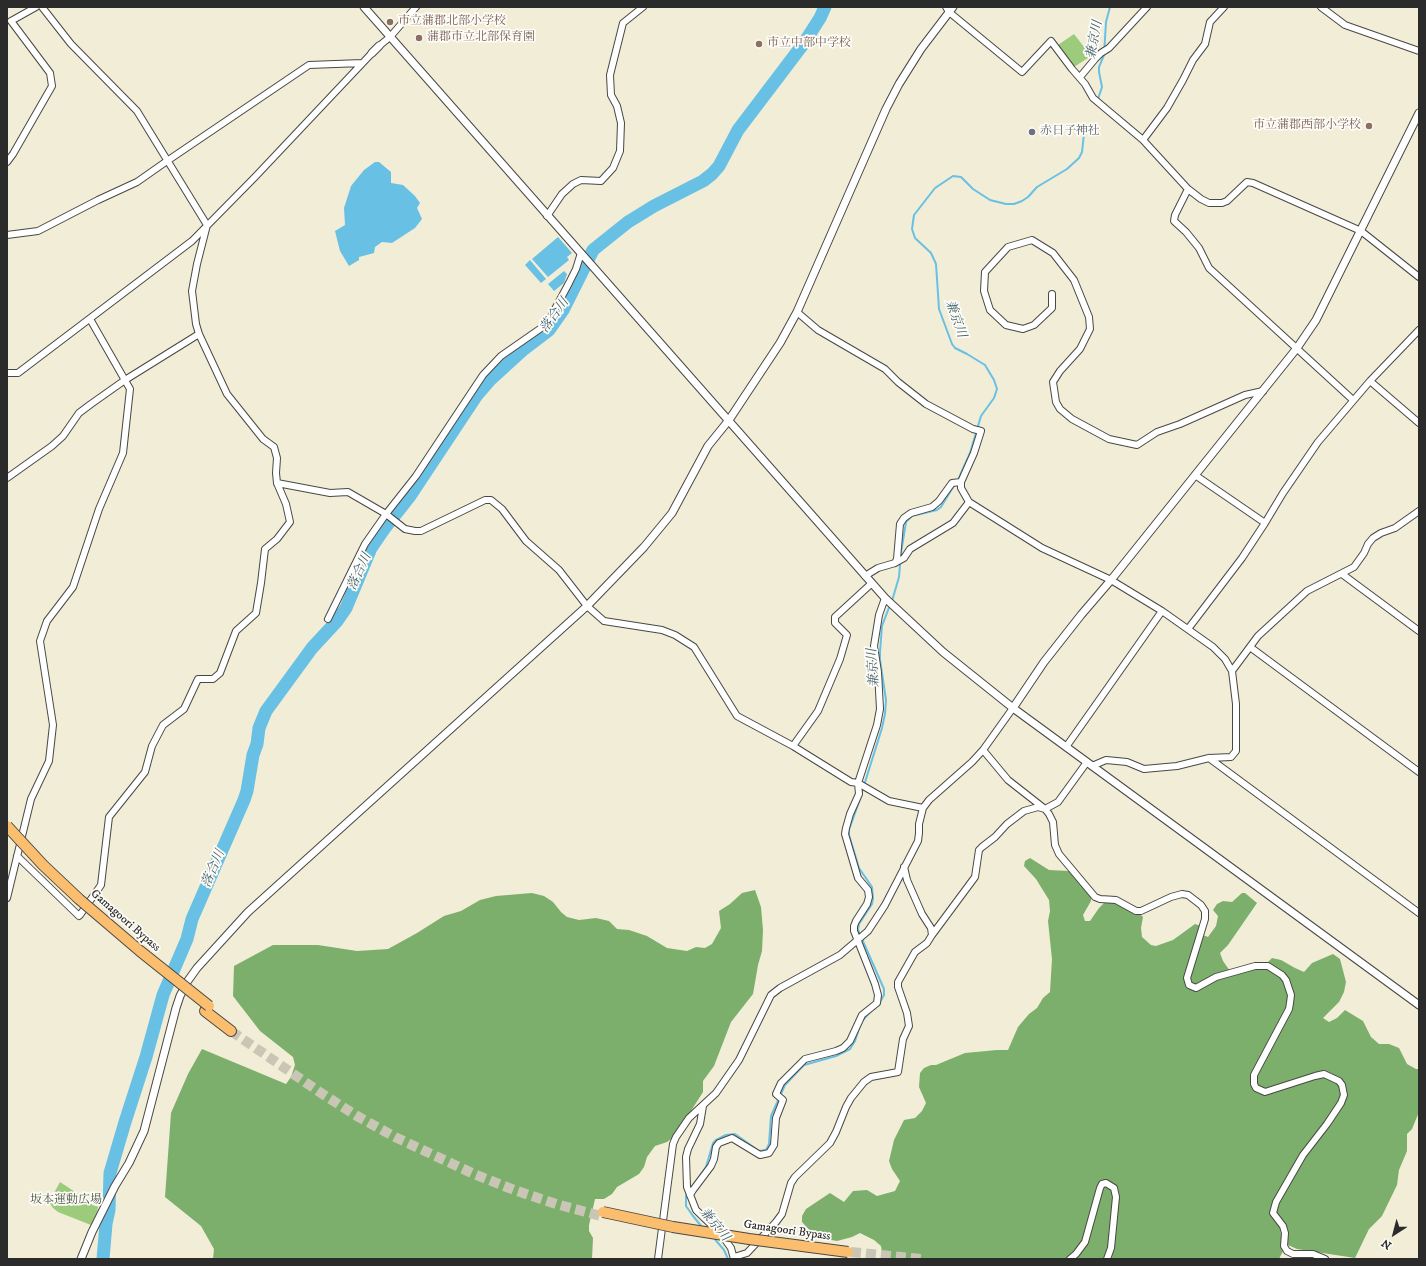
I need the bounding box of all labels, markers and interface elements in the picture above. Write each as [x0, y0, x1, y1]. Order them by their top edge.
place label: 市立蒲郡北部小学校 [398, 15, 506, 29]
marker: 市立蒲郡北部小学校 [385, 17, 395, 27]
water label: 兼京川 [1084, 19, 1106, 61]
place label: 蒲郡市立北部保育園 [427, 31, 535, 45]
marker: 蒲郡市立北部保育園 [414, 33, 424, 43]
place label: 市立中部中学校 [767, 37, 851, 51]
marker: 市立中部中学校 [754, 39, 764, 49]
place label: 市立蒲郡西部小学校 [1253, 119, 1361, 133]
marker: 市立蒲郡西部小学校 [1364, 121, 1374, 131]
place label: 赤日子神社 [1040, 125, 1100, 139]
marker: 赤日子神社 [1027, 127, 1037, 137]
water label: 落合川 [537, 296, 573, 336]
water label: 兼京川 [941, 298, 969, 340]
water label: 落合川 [345, 551, 375, 593]
water label: 兼京川 [865, 648, 883, 688]
water label: 落合川 [199, 848, 229, 890]
street label: Gamagoori Bypass [87, 887, 163, 955]
park label: 坂本運動広場 [30, 1194, 102, 1208]
water label: 兼京川 [695, 1205, 733, 1245]
north arrow [1374, 1214, 1414, 1254]
street label: Gamagoori Bypass [743, 1218, 831, 1244]
text: N [1379, 1235, 1395, 1252]

